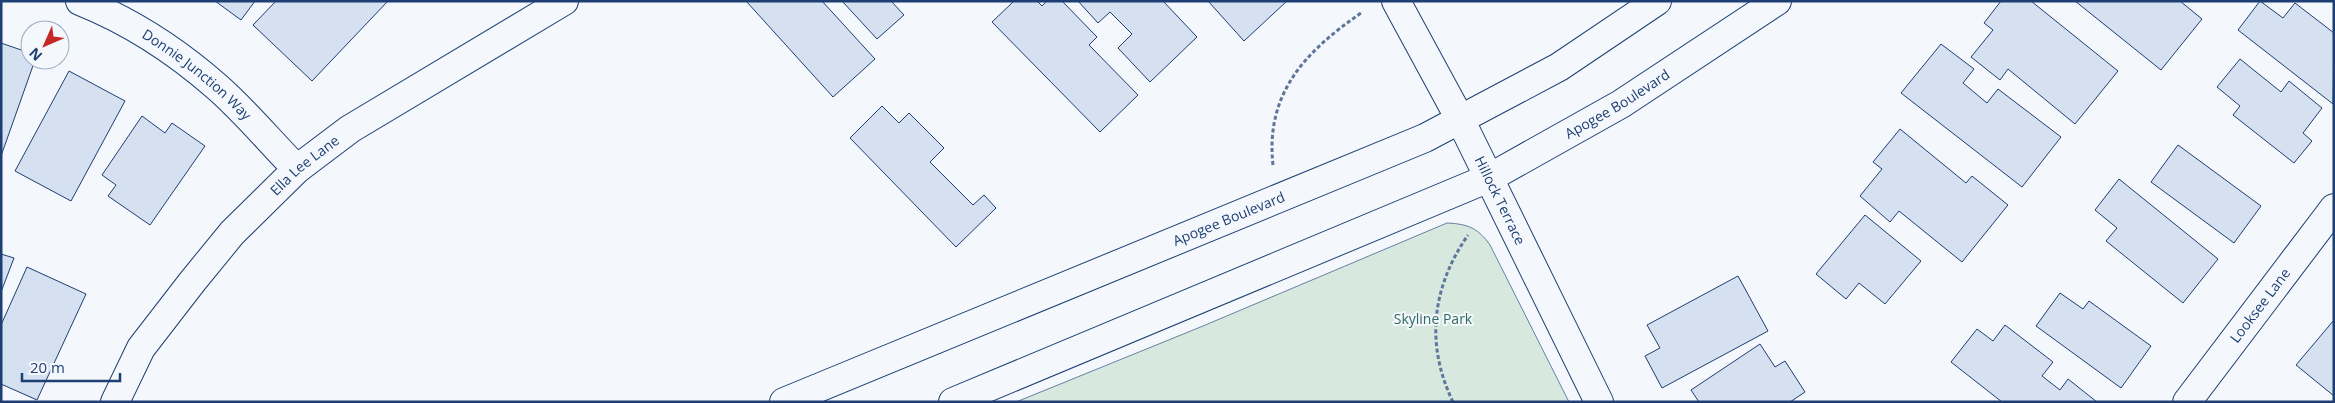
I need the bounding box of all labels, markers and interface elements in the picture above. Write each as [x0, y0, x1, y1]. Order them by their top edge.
north arrow [20, 20, 70, 70]
street label: Donnie Junction Way [139, 24, 257, 125]
text: N [25, 44, 46, 65]
street label: Apogee Boulevard [1561, 65, 1673, 143]
street label: Ella Lee Lane [266, 131, 343, 199]
street label: Hillock Terrace [1471, 153, 1530, 248]
street label: Apogee Boulevard [1170, 187, 1287, 250]
street label: Looksee Lane [2225, 264, 2294, 347]
park label: Skyline Park [1394, 309, 1473, 328]
scale bar [22, 350, 120, 382]
text: 20 m [30, 357, 65, 377]

